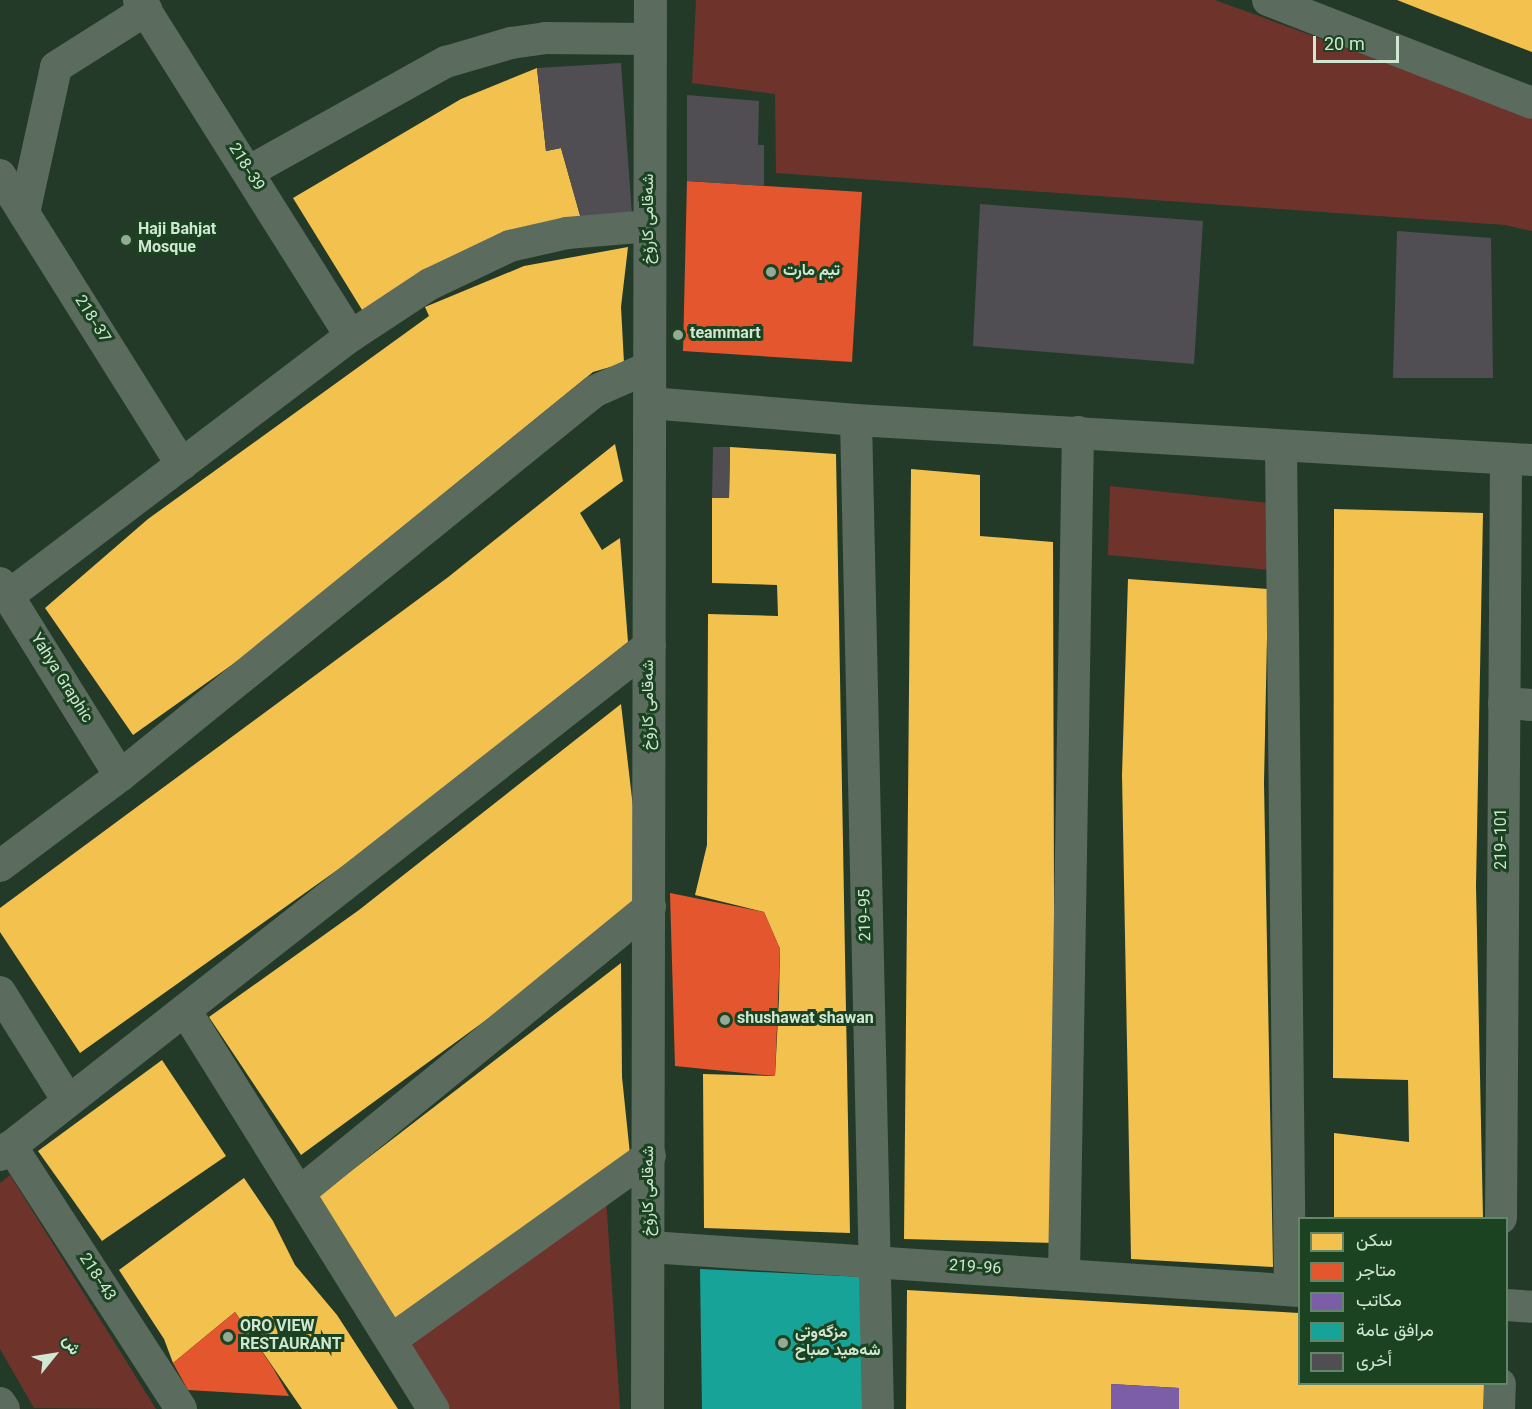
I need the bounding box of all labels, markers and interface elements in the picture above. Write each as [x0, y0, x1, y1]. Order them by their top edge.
scale bar [1316, 24, 1402, 62]
text: 20 m [1324, 32, 1365, 60]
street label: 218-39 [223, 141, 267, 195]
street label: شەقامی کارۆخ [640, 174, 660, 264]
place label: Haji Bahjat Mosque [138, 221, 216, 259]
marker: Haji Bahjat Mosque [119, 233, 133, 247]
place label: تيم مارت [783, 262, 840, 282]
marker: تيم مارت [764, 265, 778, 279]
street label: 218-37 [69, 293, 113, 347]
place label: teammart [690, 325, 761, 345]
marker: teammart [671, 328, 685, 342]
street label: Yahya Graphic [25, 631, 95, 727]
street label: شەقامی کارۆخ [640, 660, 660, 750]
street label: 219-101 [1493, 808, 1513, 870]
street label: 219-95 [857, 889, 877, 941]
place label: shushawat shawan [737, 1010, 874, 1030]
marker: shushawat shawan [718, 1013, 732, 1027]
street label: شەقامی کارۆخ [640, 1146, 660, 1236]
legend [1298, 1217, 1508, 1385]
text: سكن [1356, 1228, 1392, 1256]
street label: 218-43 [74, 1251, 118, 1305]
street label: 219-96 [948, 1258, 1002, 1280]
text: متاجر [1356, 1258, 1396, 1286]
text: مكاتب [1356, 1288, 1402, 1316]
place label: ORO VIEW RESTAURANT [240, 1318, 342, 1356]
text: مرافق عامة [1356, 1318, 1434, 1346]
place label: مزگه‌وتی شه‌هید صباح [795, 1324, 881, 1362]
north arrow [24, 1325, 84, 1385]
marker: ORO VIEW RESTAURANT [221, 1330, 235, 1344]
text: ش [54, 1331, 86, 1360]
marker: مزگه‌وتی شه‌هید صباح [776, 1336, 790, 1350]
text: أخرى [1356, 1348, 1392, 1376]

